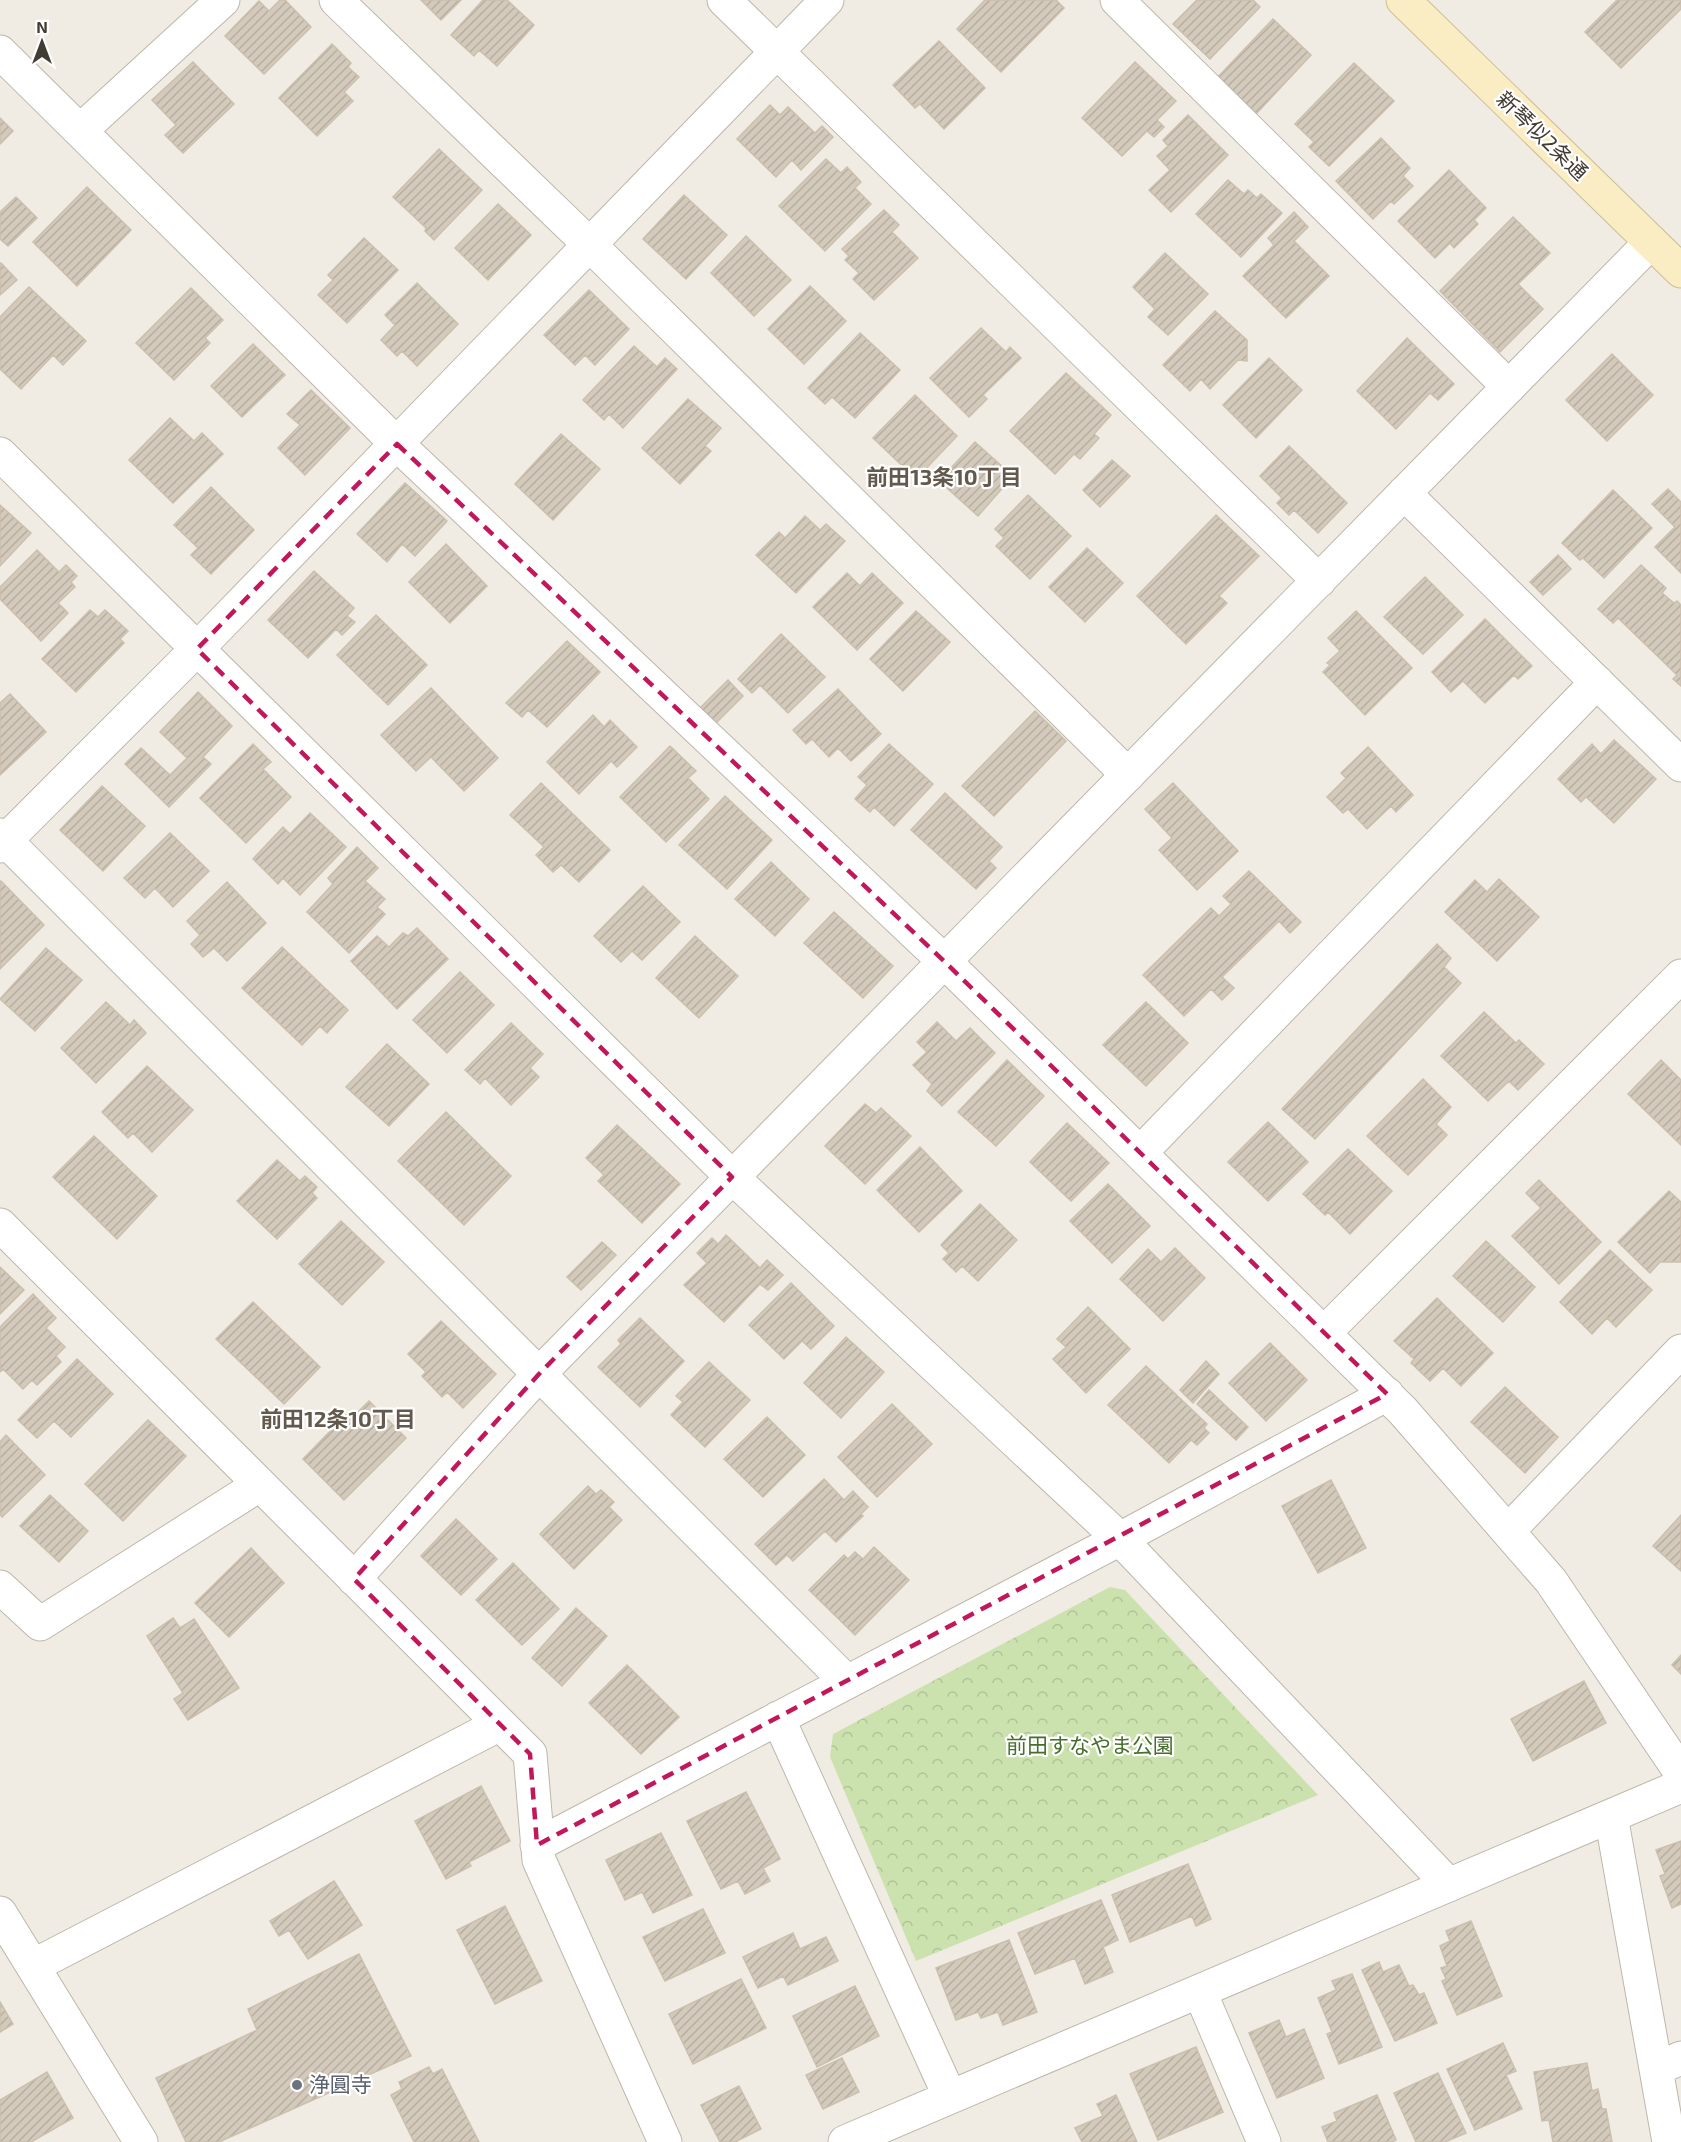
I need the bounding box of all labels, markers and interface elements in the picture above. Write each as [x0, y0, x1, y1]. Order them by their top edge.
north arrow [12, 12, 72, 72]
text: N [36, 17, 48, 36]
street label: 新琴似2条通 [1492, 85, 1594, 184]
district label: 前田13条10丁目 [866, 463, 1022, 489]
district label: 前田12条10丁目 [260, 1405, 416, 1431]
park label: 前田すなやま公園 [1006, 1732, 1174, 1757]
place label: 浄圓寺 [309, 2071, 372, 2096]
marker: 浄圓寺 [290, 2078, 304, 2092]

